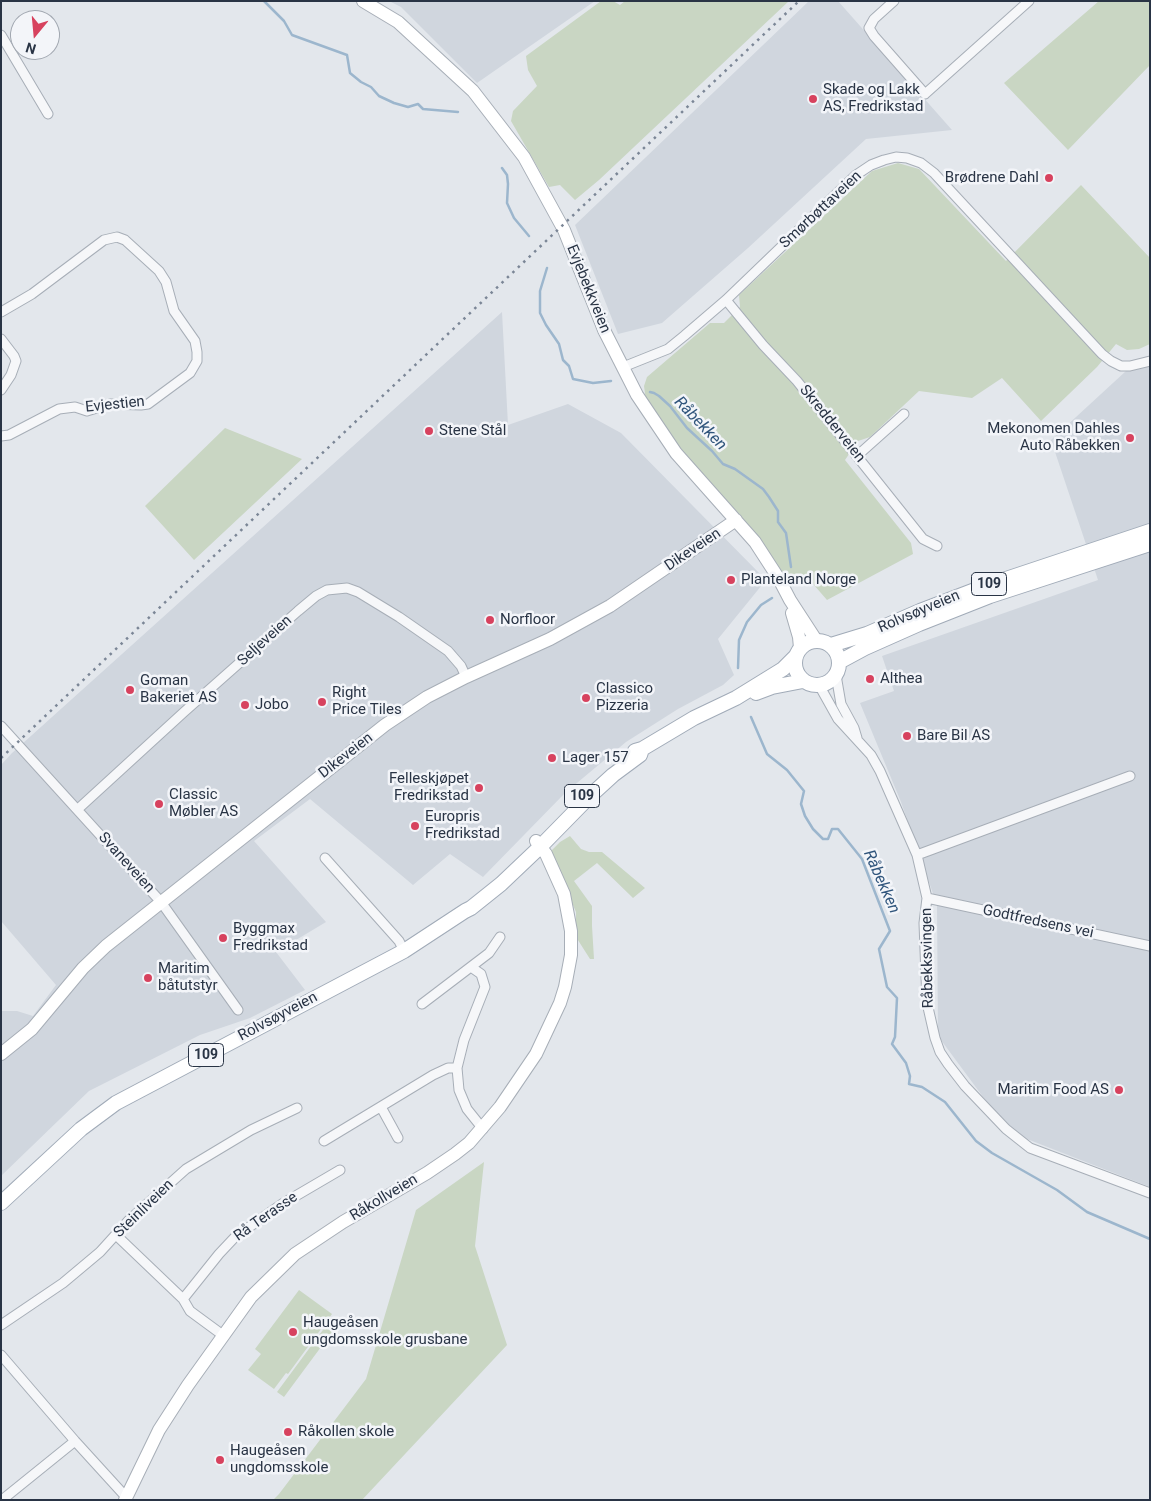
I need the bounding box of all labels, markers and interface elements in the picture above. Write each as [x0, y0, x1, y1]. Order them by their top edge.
north arrow [10, 10, 60, 60]
text: N [24, 39, 38, 57]
place label: Skade og Lakk AS, Fredrikstad [823, 81, 923, 116]
marker: Skade og Lakk AS, Fredrikstad [807, 93, 819, 105]
street label: Smørbøttaveien [776, 167, 866, 253]
place label: Brødrene Dahl [945, 169, 1039, 187]
marker: Brødrene Dahl [1043, 172, 1055, 184]
street label: Evjebekkveien [562, 242, 614, 336]
street label: Skredderveien [795, 382, 869, 466]
street label: Evjestien [84, 393, 146, 417]
water label: Råbekken [670, 393, 730, 455]
place label: Mekonomen Dahles Auto Råbekken [987, 420, 1120, 455]
place label: Stene Stål [439, 422, 506, 440]
marker: Stene Stål [423, 425, 435, 437]
marker: Mekonomen Dahles Auto Råbekken [1124, 432, 1136, 444]
street label: Dikeveien [662, 525, 724, 575]
place label: Planteland Norge [741, 571, 856, 589]
road number: 109 [972, 572, 1006, 596]
marker: Planteland Norge [725, 574, 737, 586]
street label: Rolvsøyveien [875, 587, 963, 637]
place label: Norfloor [500, 611, 555, 629]
street label: Seljeveien [234, 612, 296, 670]
marker: Norfloor [484, 614, 496, 626]
place label: Althea [880, 670, 923, 688]
place label: Goman Bakeriet AS [140, 672, 217, 707]
marker: Althea [864, 673, 876, 685]
place label: Classico Pizzeria [596, 680, 653, 715]
marker: Goman Bakeriet AS [124, 684, 136, 696]
place label: Right Price Tiles [332, 684, 402, 719]
marker: Classico Pizzeria [580, 692, 592, 704]
place label: Jobo [255, 696, 289, 714]
marker: Right Price Tiles [316, 696, 328, 708]
marker: Jobo [239, 699, 251, 711]
place label: Bare Bil AS [917, 727, 990, 745]
street label: Dikeveien [315, 729, 377, 783]
marker: Bare Bil AS [901, 730, 913, 742]
place label: Lager 157 [562, 749, 629, 767]
marker: Lager 157 [546, 752, 558, 764]
place label: Felleskjøpet Fredrikstad [389, 770, 469, 805]
marker: Felleskjøpet Fredrikstad [473, 782, 485, 794]
road number: 109 [564, 784, 600, 808]
place label: Classic Møbler AS [169, 786, 238, 821]
marker: Classic Møbler AS [153, 798, 165, 810]
place label: Europris Fredrikstad [425, 808, 500, 843]
marker: Europris Fredrikstad [409, 820, 421, 832]
street label: Svaneveien [94, 829, 158, 897]
water label: Råbekken [859, 847, 903, 917]
street label: Godtfredsens vei [981, 901, 1095, 943]
street label: Råbekksvingen [918, 908, 938, 1008]
place label: Byggmax Fredrikstad [233, 920, 308, 955]
marker: Byggmax Fredrikstad [217, 932, 229, 944]
place label: Maritim båtutstyr [158, 960, 217, 995]
marker: Maritim båtutstyr [142, 972, 154, 984]
street label: Rolvsøyveien [235, 989, 321, 1045]
road number: 109 [188, 1044, 224, 1066]
place label: Maritim Food AS [997, 1081, 1109, 1099]
marker: Maritim Food AS [1113, 1084, 1125, 1096]
street label: Råkollveien [347, 1171, 421, 1225]
street label: Steinliveien [110, 1176, 178, 1242]
street label: Rå Terasse [231, 1188, 301, 1246]
place label: Haugeåsen ungdomsskole grusbane [303, 1314, 467, 1349]
marker: Haugeåsen ungdomsskole grusbane [287, 1326, 299, 1338]
place label: Råkollen skole [298, 1423, 394, 1441]
marker: Råkollen skole [282, 1426, 294, 1438]
place label: Haugeåsen ungdomsskole [230, 1442, 328, 1477]
marker: Haugeåsen ungdomsskole [214, 1454, 226, 1466]

